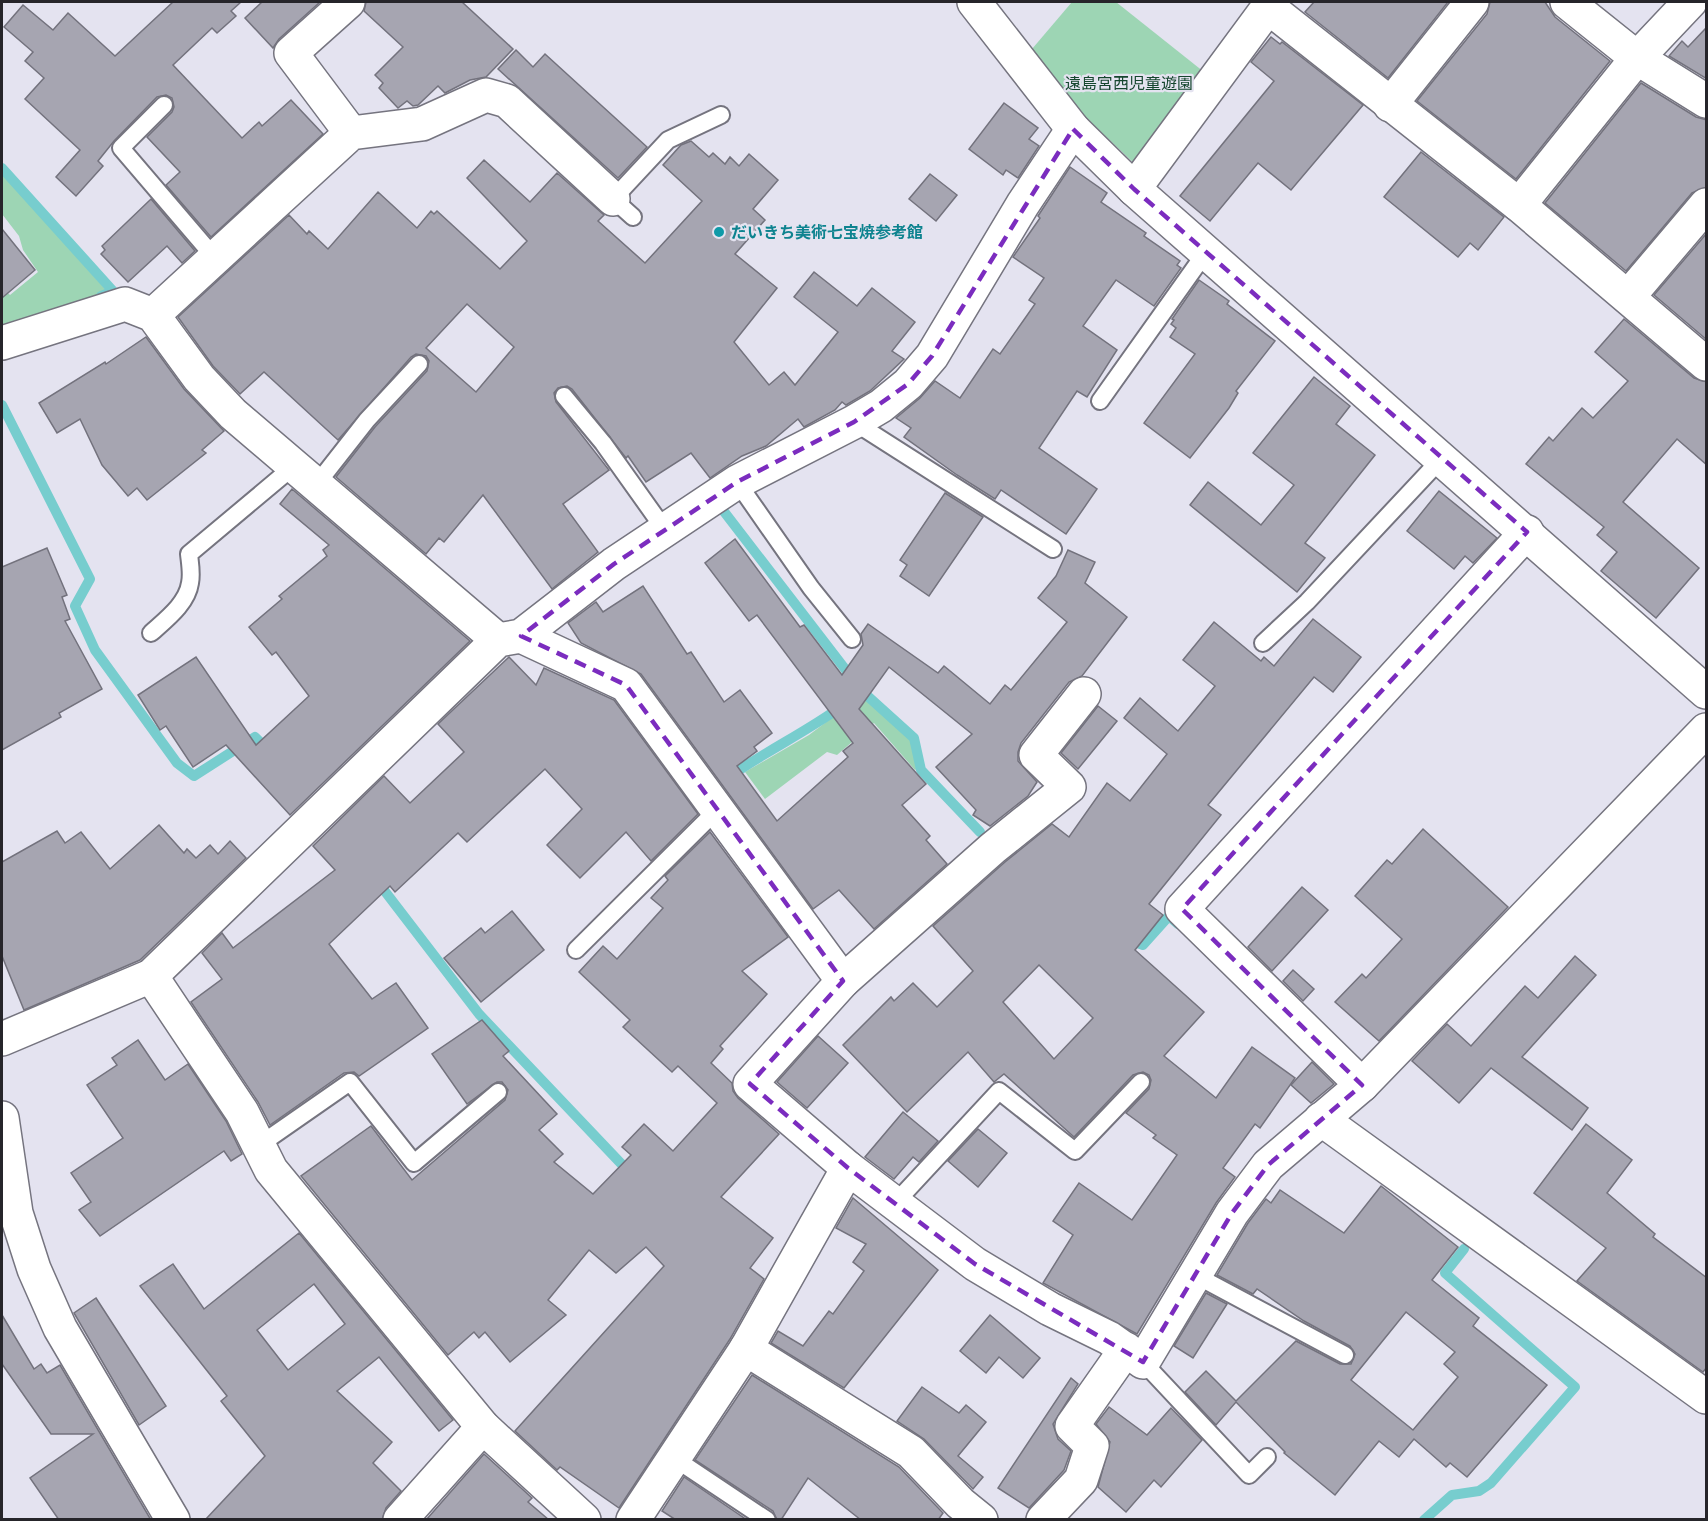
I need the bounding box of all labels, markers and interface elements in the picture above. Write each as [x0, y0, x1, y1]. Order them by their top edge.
park label: 遠島宮西児童遊園 [1065, 74, 1193, 93]
place label: だいきち美術七宝焼参考館 [731, 223, 923, 242]
marker: だいきち美術七宝焼参考館 [712, 225, 726, 239]

